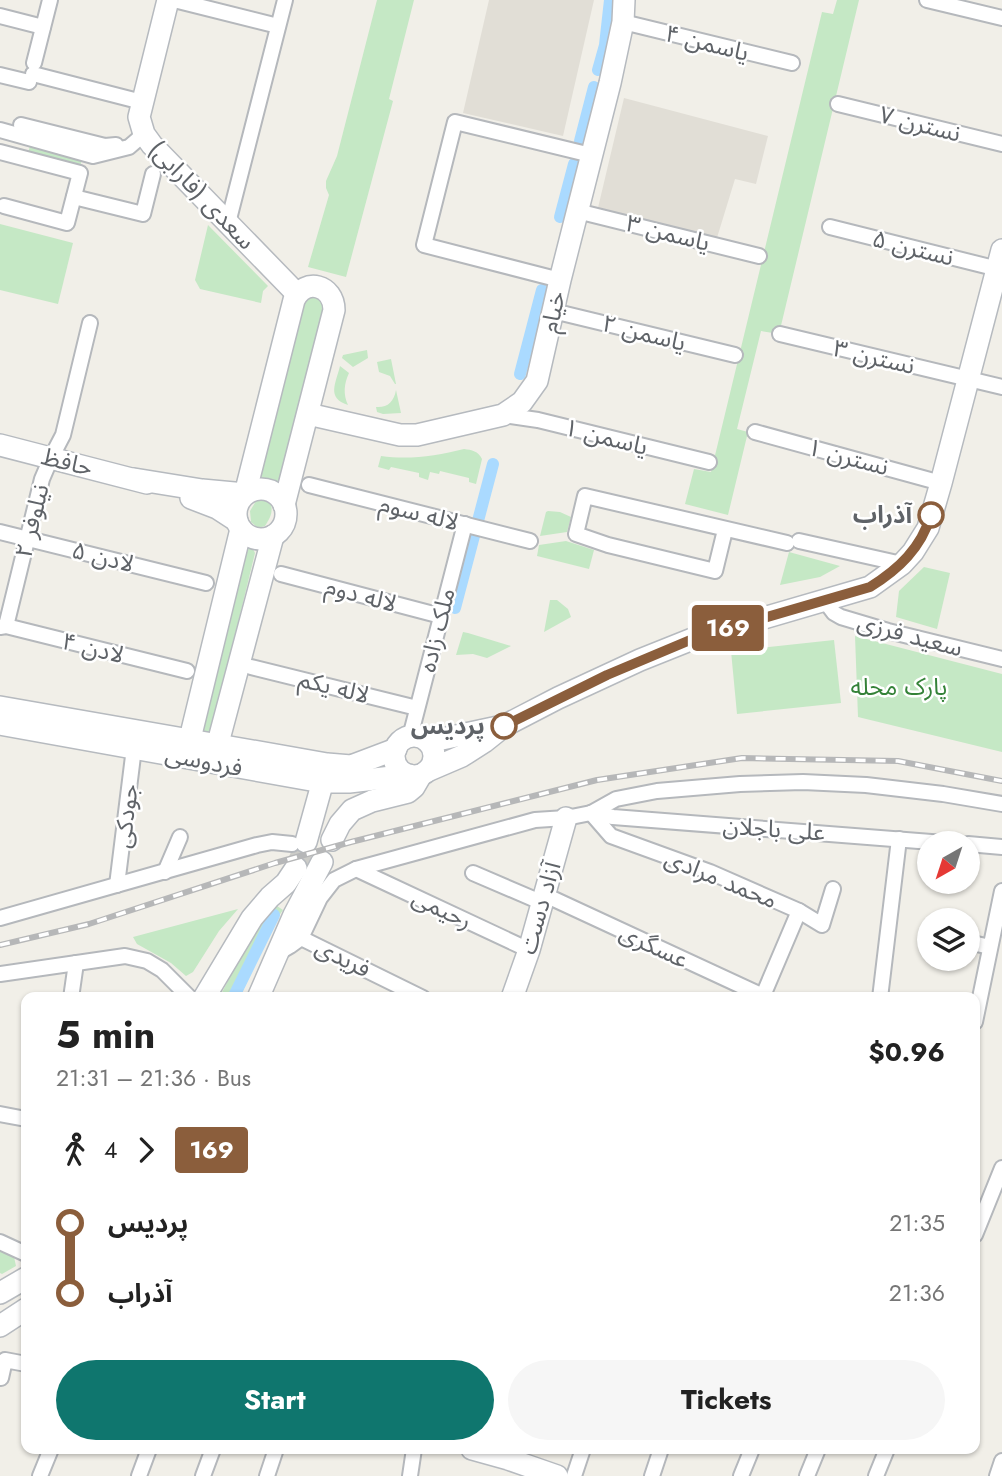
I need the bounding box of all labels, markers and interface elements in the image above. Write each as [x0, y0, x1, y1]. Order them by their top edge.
street label: یاسمن ۴ [661, 15, 753, 70]
street label: نسترن ۷ [876, 97, 964, 150]
street label: سعدی (فارابی) [141, 132, 264, 257]
street label: یاسمن ۳ [622, 205, 714, 260]
street label: نسترن ۵ [869, 221, 957, 274]
street label: خیام [531, 288, 575, 336]
street label: یاسمن ۲ [598, 305, 690, 360]
street label: نسترن ۳ [830, 330, 918, 383]
street label: یاسمن ۱ [560, 409, 652, 464]
street label: نسترن ۱ [804, 429, 893, 484]
street label: حافظ [38, 438, 96, 485]
street label: نیلوفر ۲ [5, 480, 58, 562]
street label: لاله سوم [375, 486, 463, 540]
place label: آذراب [853, 497, 913, 532]
marker: آذراب [918, 502, 944, 528]
street label: لادن ۵ [68, 532, 138, 581]
street label: لاله دوم [321, 568, 401, 622]
street label: ملک زاده [409, 584, 464, 676]
street label: سعید فرزی [854, 604, 967, 665]
line badge: 169 [688, 605, 768, 651]
text: 169 [706, 610, 750, 645]
street label: لادن ۴ [58, 623, 128, 672]
street label: لاله یکم [295, 661, 373, 712]
park label: پارک محله [850, 669, 948, 704]
place label: پردیس [411, 708, 485, 743]
marker: پردیس [491, 713, 517, 739]
street label: فردوسی [162, 736, 246, 785]
street label: جودکی [104, 782, 147, 850]
street label: علی باجلان [722, 807, 826, 850]
north arrow [917, 831, 980, 894]
map controls [917, 831, 980, 971]
street label: محمد مرادی [660, 840, 783, 917]
street label: آزاد دست [510, 857, 570, 958]
street label: رحیمی [407, 879, 478, 938]
button: layers [917, 908, 980, 971]
street label: عسگری [614, 914, 694, 977]
street label: فریدی [310, 929, 377, 986]
text: 5 min [56, 1007, 155, 1062]
text: $0.96 [868, 1033, 945, 1071]
text: 21:31 – 21:36 · Bus [56, 1061, 251, 1095]
icon: walk [56, 1131, 94, 1169]
icon: forward [127, 1131, 165, 1169]
text: 169 [189, 1132, 234, 1167]
text: 4 [104, 1133, 117, 1167]
text: پردیس [108, 1204, 188, 1242]
text: 21:35 [889, 1206, 945, 1240]
text: آذراب [108, 1274, 172, 1312]
text: 21:36 [889, 1276, 945, 1310]
button: Start [56, 1360, 494, 1440]
button: Tickets [508, 1360, 945, 1440]

